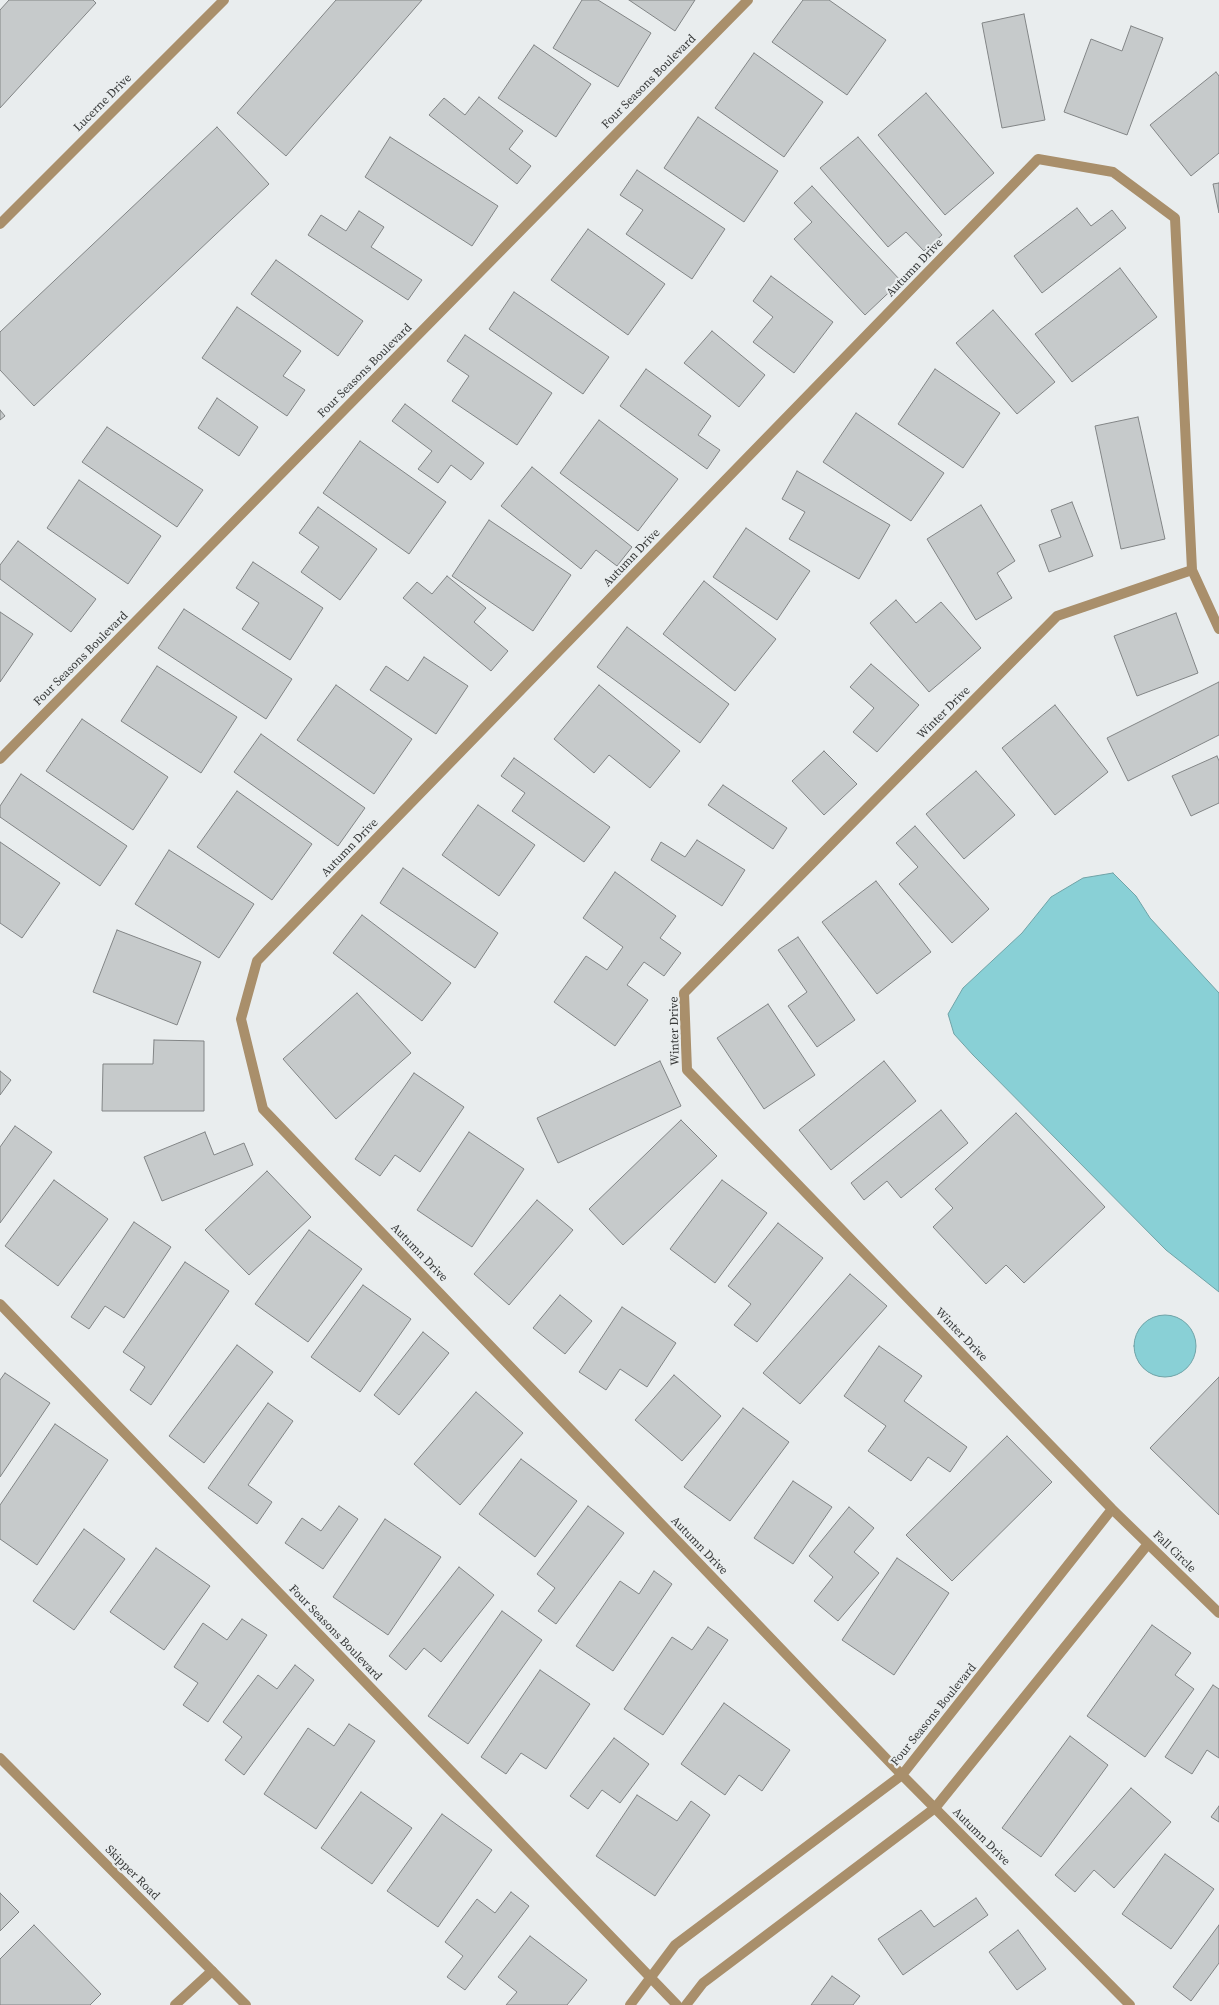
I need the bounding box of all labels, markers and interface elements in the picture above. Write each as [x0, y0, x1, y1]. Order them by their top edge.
street label: Four Seasons Boulevard [599, 32, 699, 132]
street label: Lucerne Drive [71, 71, 135, 135]
street label: Autumn Drive [884, 236, 946, 300]
street label: Four Seasons Boulevard [315, 321, 415, 421]
street label: Autumn Drive [601, 526, 663, 590]
street label: Four Seasons Boulevard [31, 609, 131, 709]
street label: Winter Drive [915, 684, 973, 742]
street label: Autumn Drive [319, 816, 381, 880]
street label: Winter Drive [667, 996, 683, 1066]
street label: Autumn Drive [388, 1221, 450, 1285]
street label: Winter Drive [932, 1305, 990, 1365]
street label: Autumn Drive [668, 1514, 730, 1578]
street label: Fall Circle [1150, 1528, 1198, 1576]
street label: Four Seasons Boulevard [286, 1582, 384, 1684]
street label: Four Seasons Boulevard [888, 1661, 980, 1769]
street label: Autumn Drive [949, 1805, 1013, 1869]
street label: Skipper Road [102, 1843, 162, 1903]

